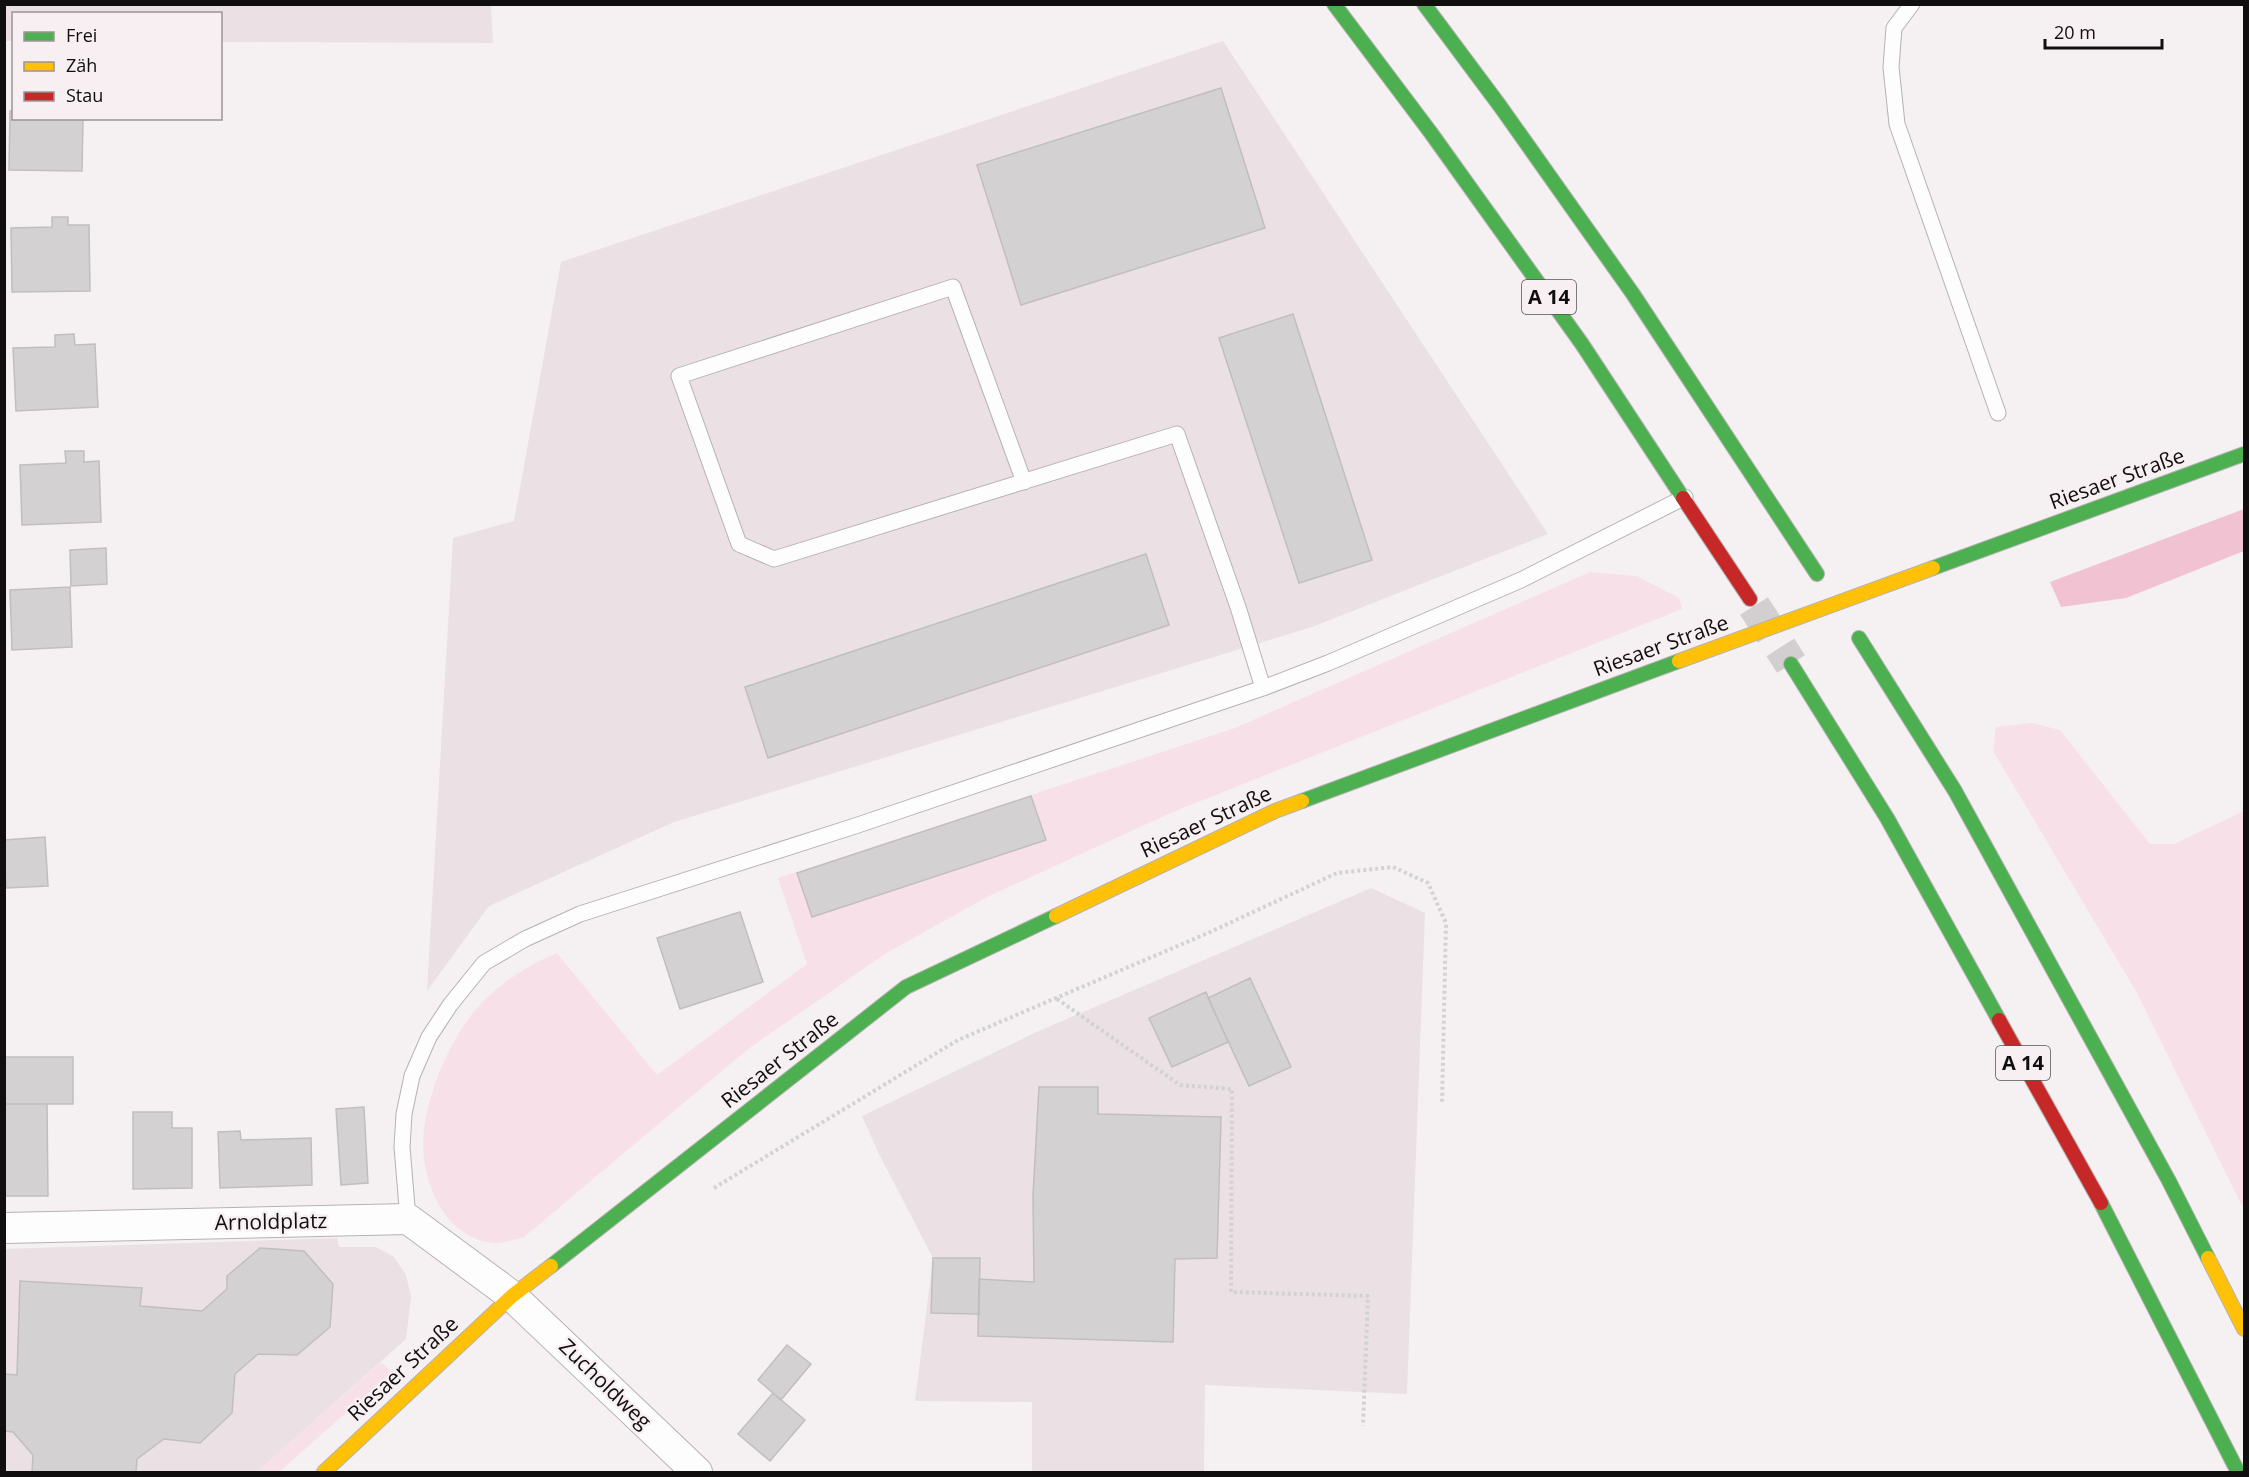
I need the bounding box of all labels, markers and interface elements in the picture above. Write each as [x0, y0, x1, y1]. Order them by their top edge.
legend [12, 12, 222, 120]
scale bar [2045, 12, 2162, 50]
text: 20 m [2054, 20, 2096, 44]
text: Frei [66, 23, 97, 47]
text: Zäh [66, 53, 97, 77]
text: Stau [66, 83, 103, 107]
road number: A 14 [1522, 280, 1576, 314]
street label: Riesaer Straße [2045, 441, 2188, 515]
street label: Riesaer Straße [1589, 608, 1732, 682]
street label: Riesaer Straße [1135, 778, 1276, 864]
street label: Riesaer Straße [715, 1005, 844, 1114]
road number: A 14 [1996, 1046, 2050, 1080]
street label: Arnoldplatz [214, 1206, 328, 1236]
street label: Riesaer Straße [341, 1310, 464, 1427]
street label: Zucholdweg [553, 1332, 658, 1434]

